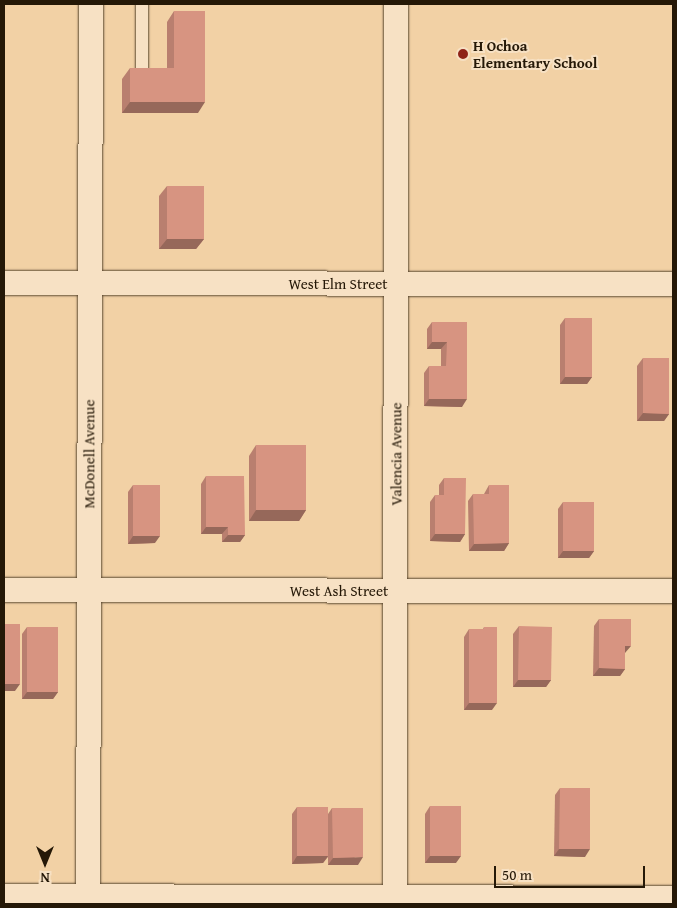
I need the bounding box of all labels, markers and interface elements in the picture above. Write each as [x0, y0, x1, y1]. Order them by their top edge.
place label: H Ochoa Elementary School [473, 36, 597, 71]
marker: H Ochoa Elementary School [457, 48, 469, 60]
street label: West Elm Street [288, 275, 388, 293]
street label: McDonell Avenue [80, 400, 98, 508]
street label: Valencia Avenue [387, 402, 405, 506]
street label: West Ash Street [290, 582, 388, 600]
north arrow [20, 838, 70, 888]
scale bar [497, 856, 648, 888]
text: 50 m [502, 864, 532, 885]
text: N [40, 868, 50, 888]

